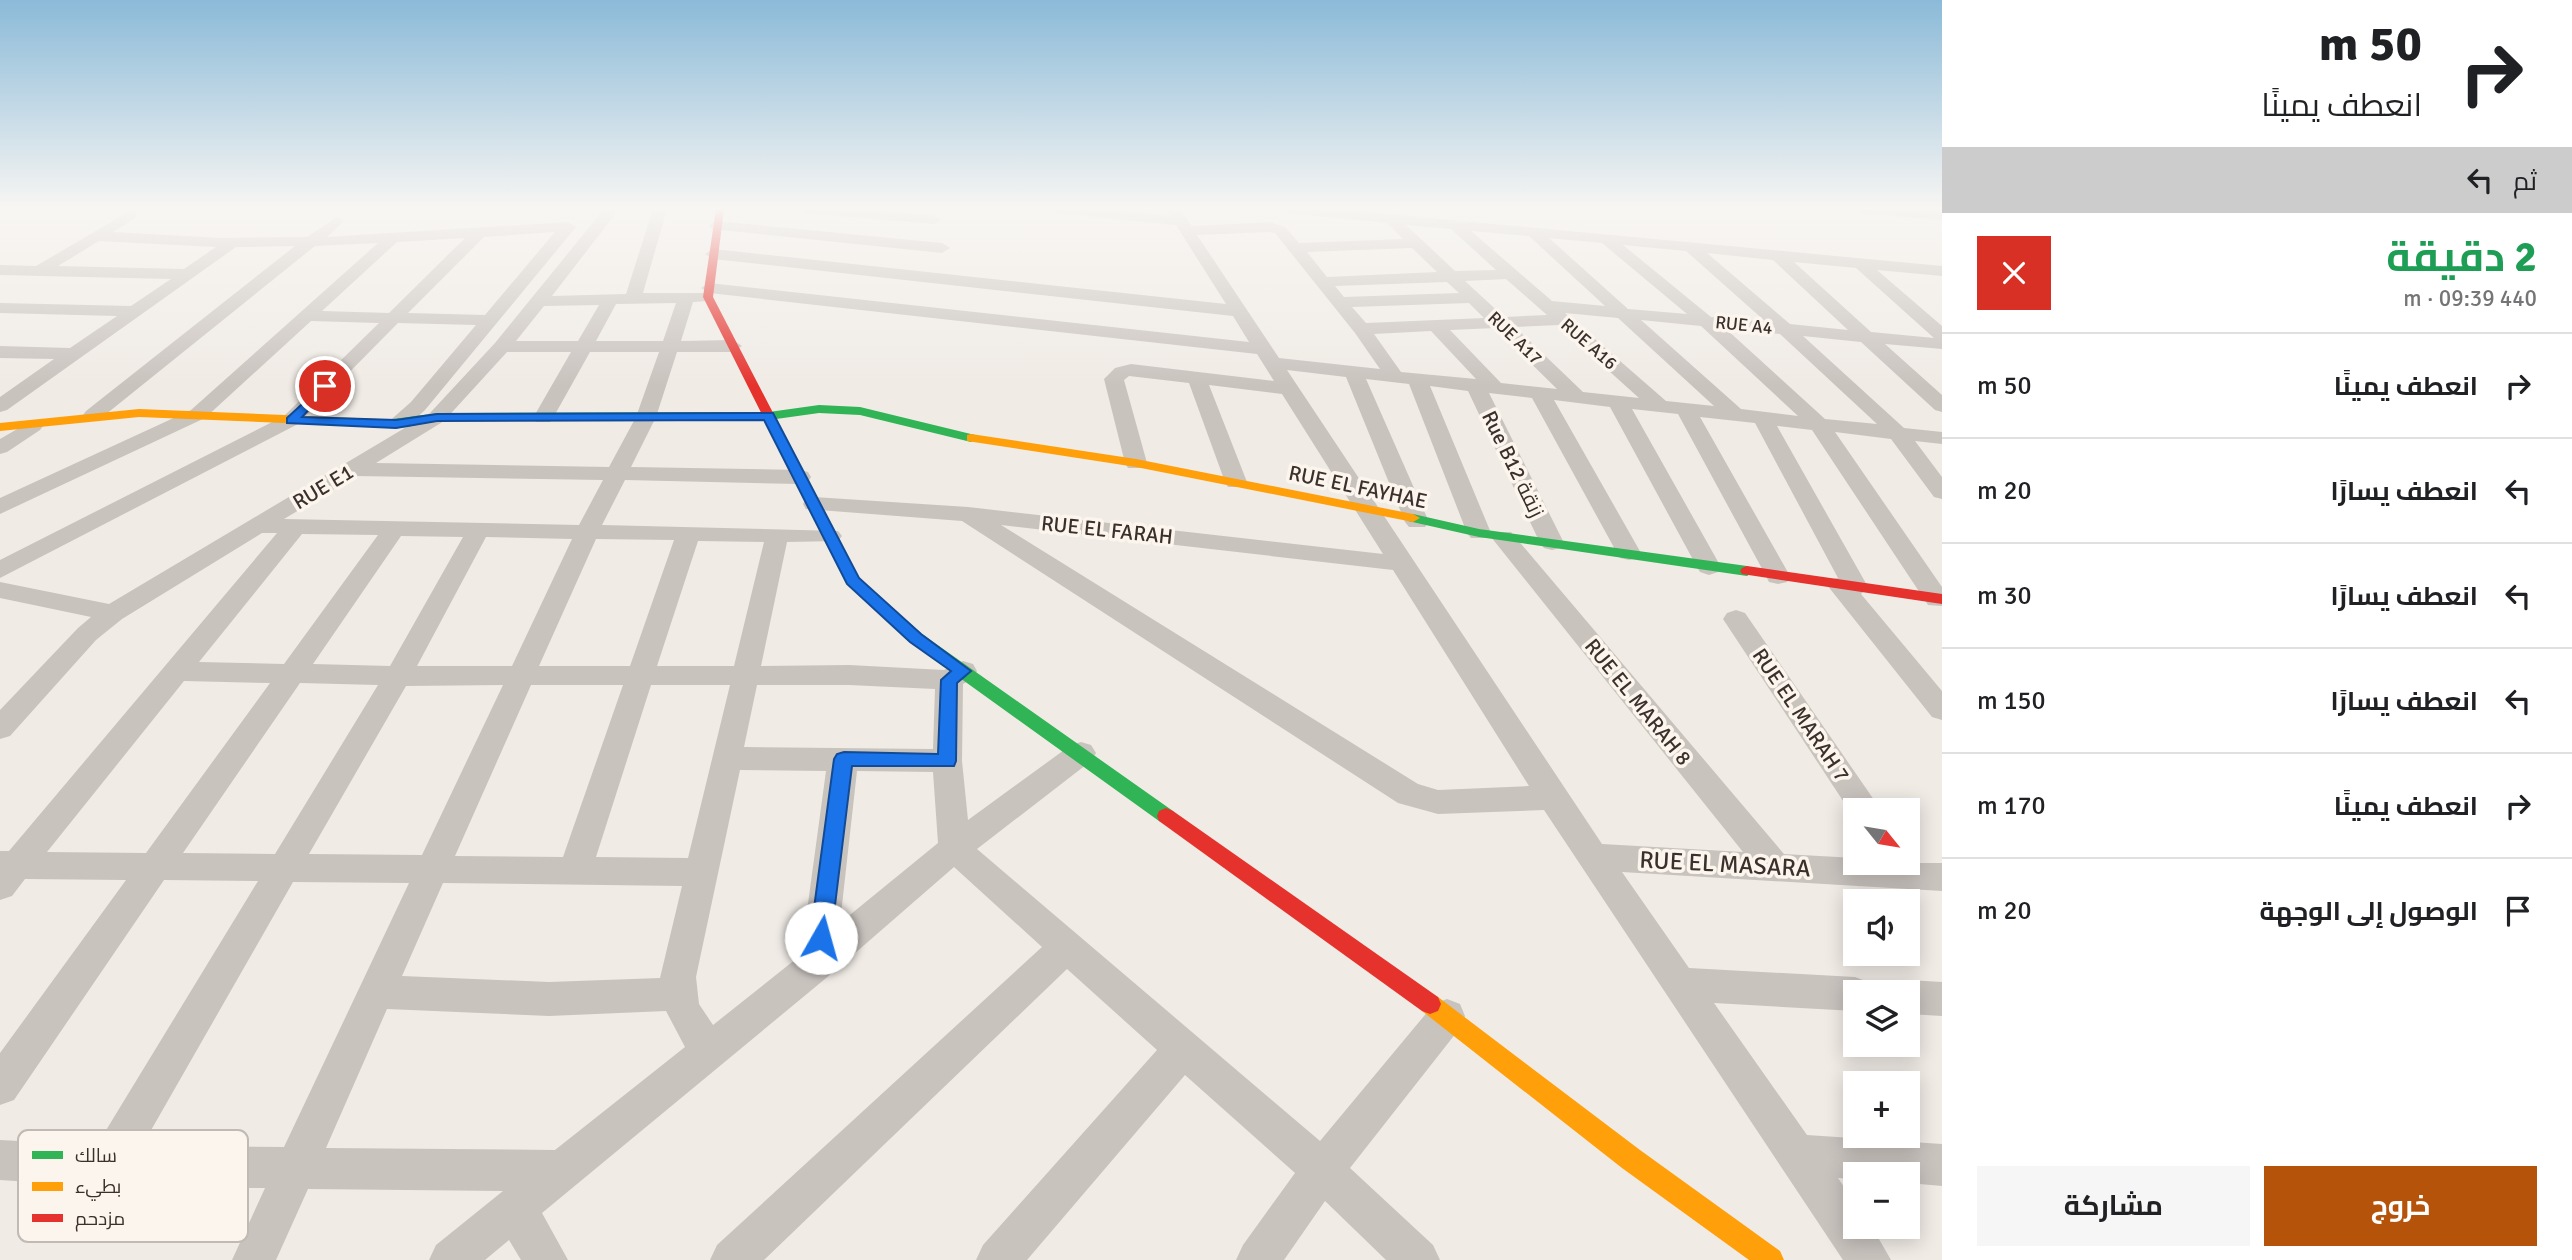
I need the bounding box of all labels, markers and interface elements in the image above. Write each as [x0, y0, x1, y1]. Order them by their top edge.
text: 50 m [2319, 14, 2422, 74]
icon: right [2446, 28, 2537, 119]
text: انعطف يمينًا [2261, 86, 2422, 125]
icon: left [2461, 161, 2499, 199]
text: ثم [2513, 166, 2537, 198]
text: 2 دقيقة [2386, 232, 2537, 283]
button: close [1977, 236, 2051, 310]
text: 440 m · 09:39 [2403, 284, 2537, 313]
street label: RUE A17 [1483, 307, 1547, 369]
street label: RUE A4 [1714, 311, 1774, 339]
street label: RUE A16 [1556, 314, 1622, 374]
pin [295, 356, 355, 416]
icon: arrive [306, 367, 344, 405]
icon: right [2499, 367, 2537, 405]
text: 50 m [1977, 370, 2032, 402]
text: انعطف يمينًا [2334, 371, 2478, 403]
street label: Rue B12 زنقة [1476, 406, 1550, 522]
street label: RUE E1 [288, 459, 358, 515]
street label: RUE EL FAYHAE [1286, 460, 1430, 514]
icon: left [2499, 472, 2537, 510]
text: 20 m [1977, 475, 2032, 507]
text: انعطف يسارًا [2330, 476, 2478, 508]
street label: RUE EL FARAH [1040, 510, 1174, 550]
icon: left [2499, 577, 2537, 615]
text: 30 m [1977, 580, 2032, 612]
text: انعطف يسارًا [2330, 581, 2478, 613]
street label: RUE EL MARAH 8 [1579, 633, 1697, 771]
street label: RUE EL MARAH 7 [1747, 643, 1855, 787]
icon: left [2499, 682, 2537, 720]
text: 150 m [1977, 685, 2046, 717]
text: انعطف يسارًا [2330, 686, 2478, 718]
icon: right [2499, 787, 2537, 825]
text: 170 m [1977, 790, 2046, 822]
text: انعطف يمينًا [2334, 791, 2478, 823]
north arrow [1843, 798, 1920, 875]
map controls [1843, 798, 1920, 1239]
street label: RUE EL MASARA [1639, 845, 1812, 883]
button: sound [1843, 889, 1920, 966]
icon: arrive [2499, 892, 2537, 930]
text: 20 m [1977, 895, 2032, 927]
text: الوصول إلى الوجهة [2259, 896, 2478, 928]
position arrow [784, 901, 858, 975]
button: layers [1843, 980, 1920, 1057]
button: + [1843, 1071, 1920, 1148]
legend [18, 1130, 248, 1242]
text: سالك [75, 1144, 117, 1168]
button: − [1843, 1162, 1920, 1239]
button: مشاركة [1977, 1166, 2250, 1246]
button: خروج [2264, 1166, 2537, 1246]
text: بطيء [75, 1175, 121, 1201]
text: مزدحم [75, 1207, 125, 1232]

